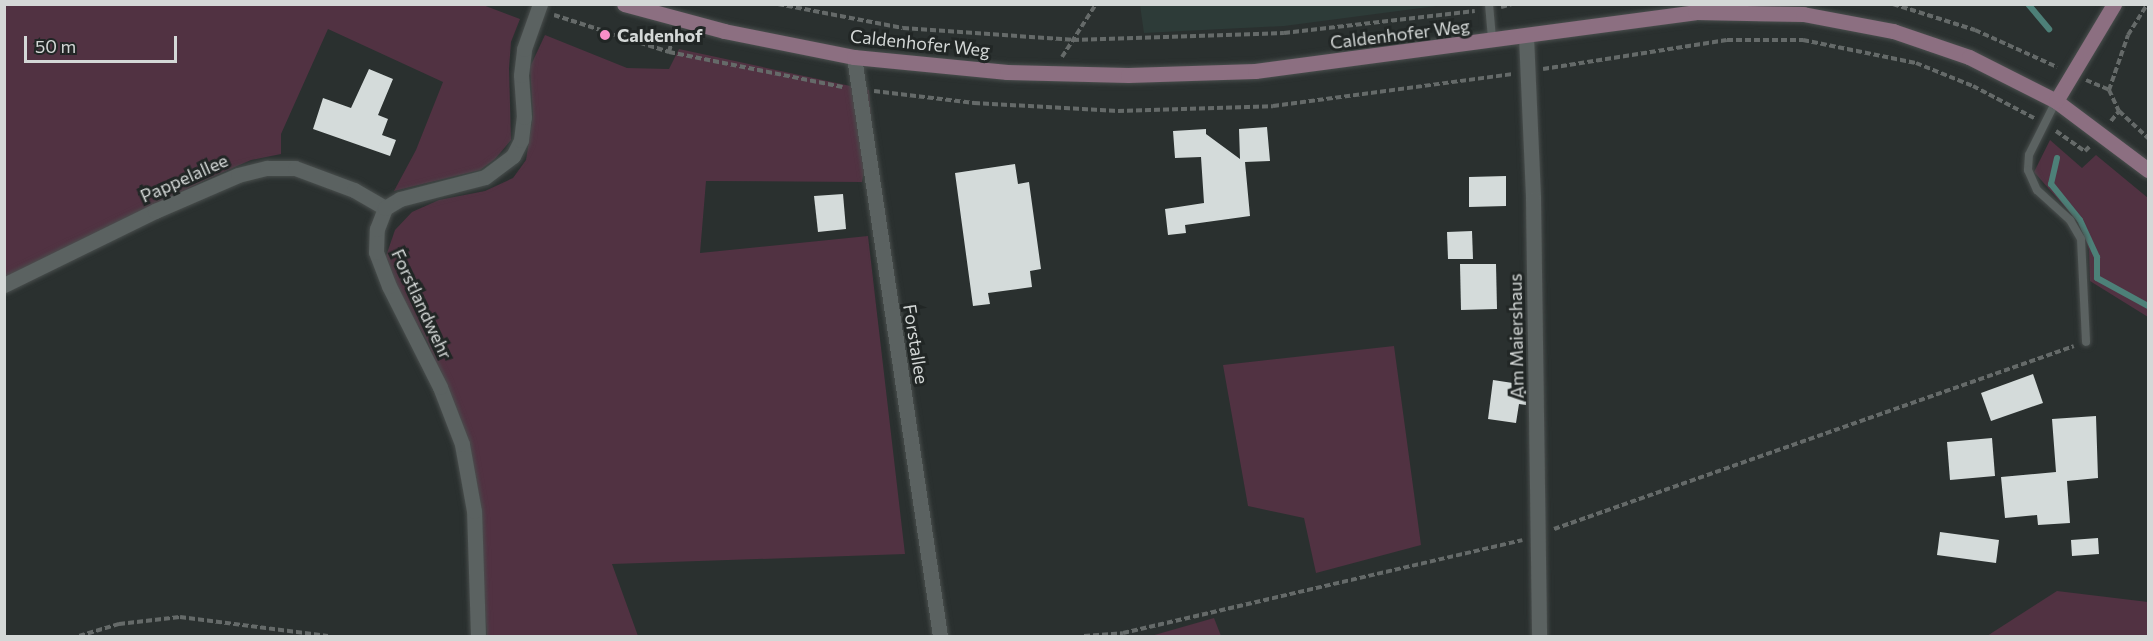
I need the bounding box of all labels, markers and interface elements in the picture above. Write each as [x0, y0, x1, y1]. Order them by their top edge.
street label: Caldenhofer Weg [1329, 15, 1471, 53]
scale bar [27, 24, 180, 62]
place label: Caldenhof [617, 24, 703, 46]
street label: Caldenhofer Weg [849, 25, 991, 61]
marker: Caldenhof [598, 28, 612, 42]
text: 50 m [35, 35, 76, 57]
street label: Pappelallee [137, 149, 231, 207]
street label: Forstlandwehr [387, 246, 457, 362]
street label: Am Maiershaus [1504, 273, 1528, 399]
street label: Forstallee [899, 302, 933, 386]

